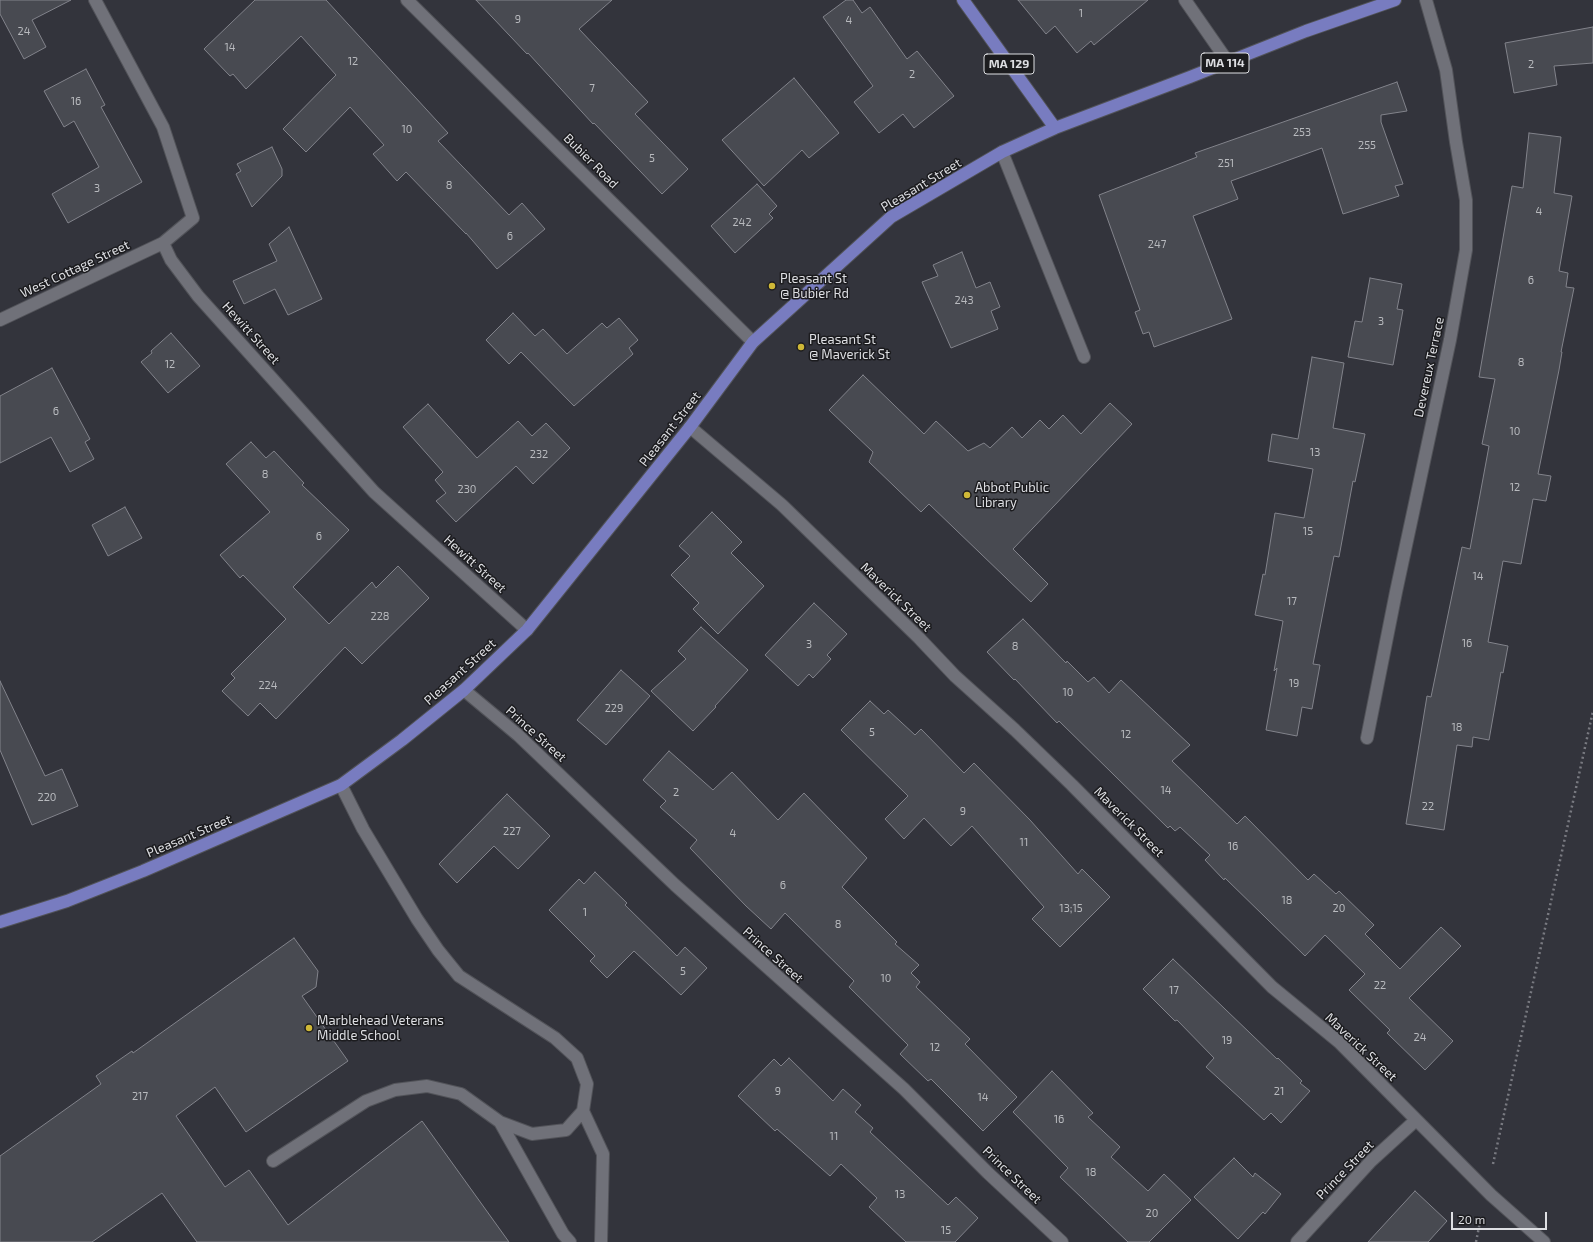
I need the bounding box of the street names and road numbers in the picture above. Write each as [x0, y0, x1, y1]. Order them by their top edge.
road number: MA 114 [1201, 53, 1249, 73]
road number: MA 129 [984, 54, 1034, 74]
street label: Bubier Road [560, 130, 622, 192]
street label: Pleasant Street [878, 155, 964, 215]
street label: West Cottage Street [18, 237, 132, 301]
street label: Hewitt Street [219, 299, 283, 367]
street label: Devereux Terrace [1411, 315, 1447, 419]
street label: Pleasant Street [636, 388, 704, 470]
street label: Hewitt Street [441, 532, 509, 596]
street label: Maverick Street [857, 559, 935, 635]
street label: Pleasant Street [421, 636, 499, 708]
street label: Prince Street [503, 703, 569, 765]
street label: Maverick Street [1091, 784, 1167, 860]
street label: Pleasant Street [144, 811, 234, 861]
street label: Prince Street [740, 924, 806, 986]
street label: Maverick Street [1322, 1010, 1400, 1084]
street label: Prince Street [1313, 1137, 1377, 1203]
street label: Prince Street [979, 1143, 1045, 1207]

